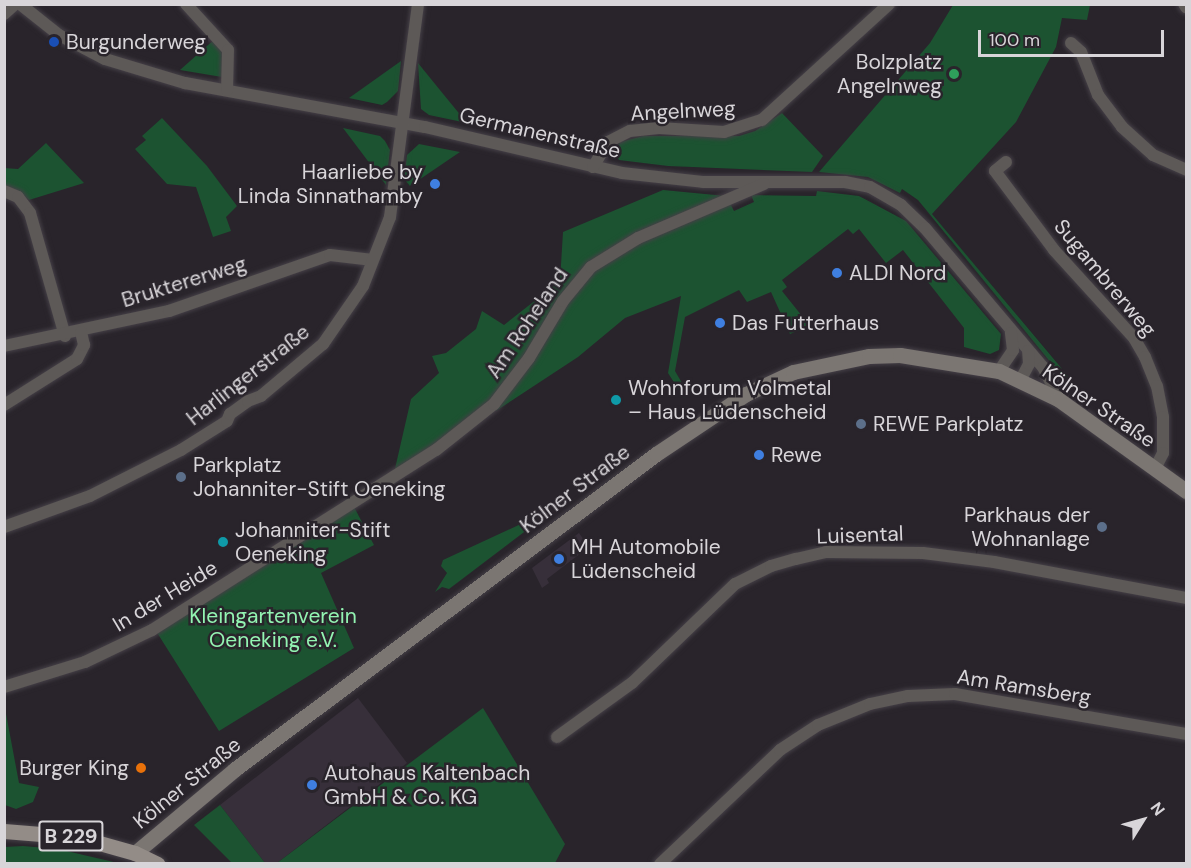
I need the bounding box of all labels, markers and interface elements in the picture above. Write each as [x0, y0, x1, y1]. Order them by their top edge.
scale bar [981, 18, 1167, 56]
text: 100 m [989, 28, 1040, 52]
place label: Burgunderweg [66, 29, 206, 55]
marker: Burgunderweg [47, 35, 61, 49]
place label: Bolzplatz Angelnweg [837, 49, 942, 99]
marker: Bolzplatz Angelnweg [947, 67, 961, 81]
street label: Angelnweg [630, 96, 736, 126]
street label: Germanenstraße [457, 102, 623, 164]
place label: Haarliebe by Linda Sinnathamby [238, 159, 423, 209]
marker: Haarliebe by Linda Sinnathamby [428, 177, 442, 191]
street label: Sugambrerweg [1049, 214, 1161, 342]
street label: Bruktererweg [119, 251, 249, 313]
place label: ALDI Nord [849, 260, 946, 286]
street label: Am Roheland [481, 263, 573, 383]
marker: ALDI Nord [830, 266, 844, 280]
place label: Das Futterhaus [732, 310, 879, 336]
marker: Das Futterhaus [713, 316, 727, 330]
street label: Harlingerstraße [181, 319, 315, 431]
street label: Kölner Straße [1038, 359, 1160, 453]
place label: Wohnforum Volmetal – Haus Lüdenscheid [628, 375, 832, 425]
marker: Wohnforum Volmetal – Haus Lüdenscheid [609, 393, 623, 407]
place label: REWE Parkplatz [873, 411, 1023, 437]
marker: REWE Parkplatz [854, 417, 868, 431]
street label: Kölner Straße [515, 439, 635, 539]
place label: Rewe [771, 442, 822, 468]
marker: Rewe [752, 448, 766, 462]
place label: Parkplatz Johanniter-Stift Oeneking [193, 452, 446, 502]
marker: Parkplatz Johanniter-Stift Oeneking [174, 470, 188, 484]
place label: Parkhaus der Wohnanlage [964, 502, 1090, 552]
place label: Johanniter-Stift Oeneking [235, 517, 390, 567]
marker: Parkhaus der Wohnanlage [1095, 520, 1109, 534]
street label: Luisental [816, 521, 904, 549]
place label: MH Automobile Lüdenscheid [571, 534, 721, 584]
marker: Johanniter-Stift Oeneking [216, 535, 230, 549]
marker: MH Automobile Lüdenscheid [552, 552, 566, 566]
street label: In der Heide [108, 555, 222, 637]
park label: Kleingartenverein Oeneking e.V. [189, 603, 357, 653]
street label: Am Ramsberg [955, 664, 1093, 710]
street label: Kölner Straße [128, 732, 246, 834]
place label: Burger King [19, 755, 129, 781]
place label: Autohaus Kaltenbach GmbH & Co. KG [324, 760, 530, 810]
marker: Burger King [134, 761, 148, 775]
marker: Autohaus Kaltenbach GmbH & Co. KG [305, 778, 319, 792]
north arrow [1113, 790, 1173, 850]
text: N [1146, 798, 1170, 820]
road number: B 229 [38, 819, 104, 853]

